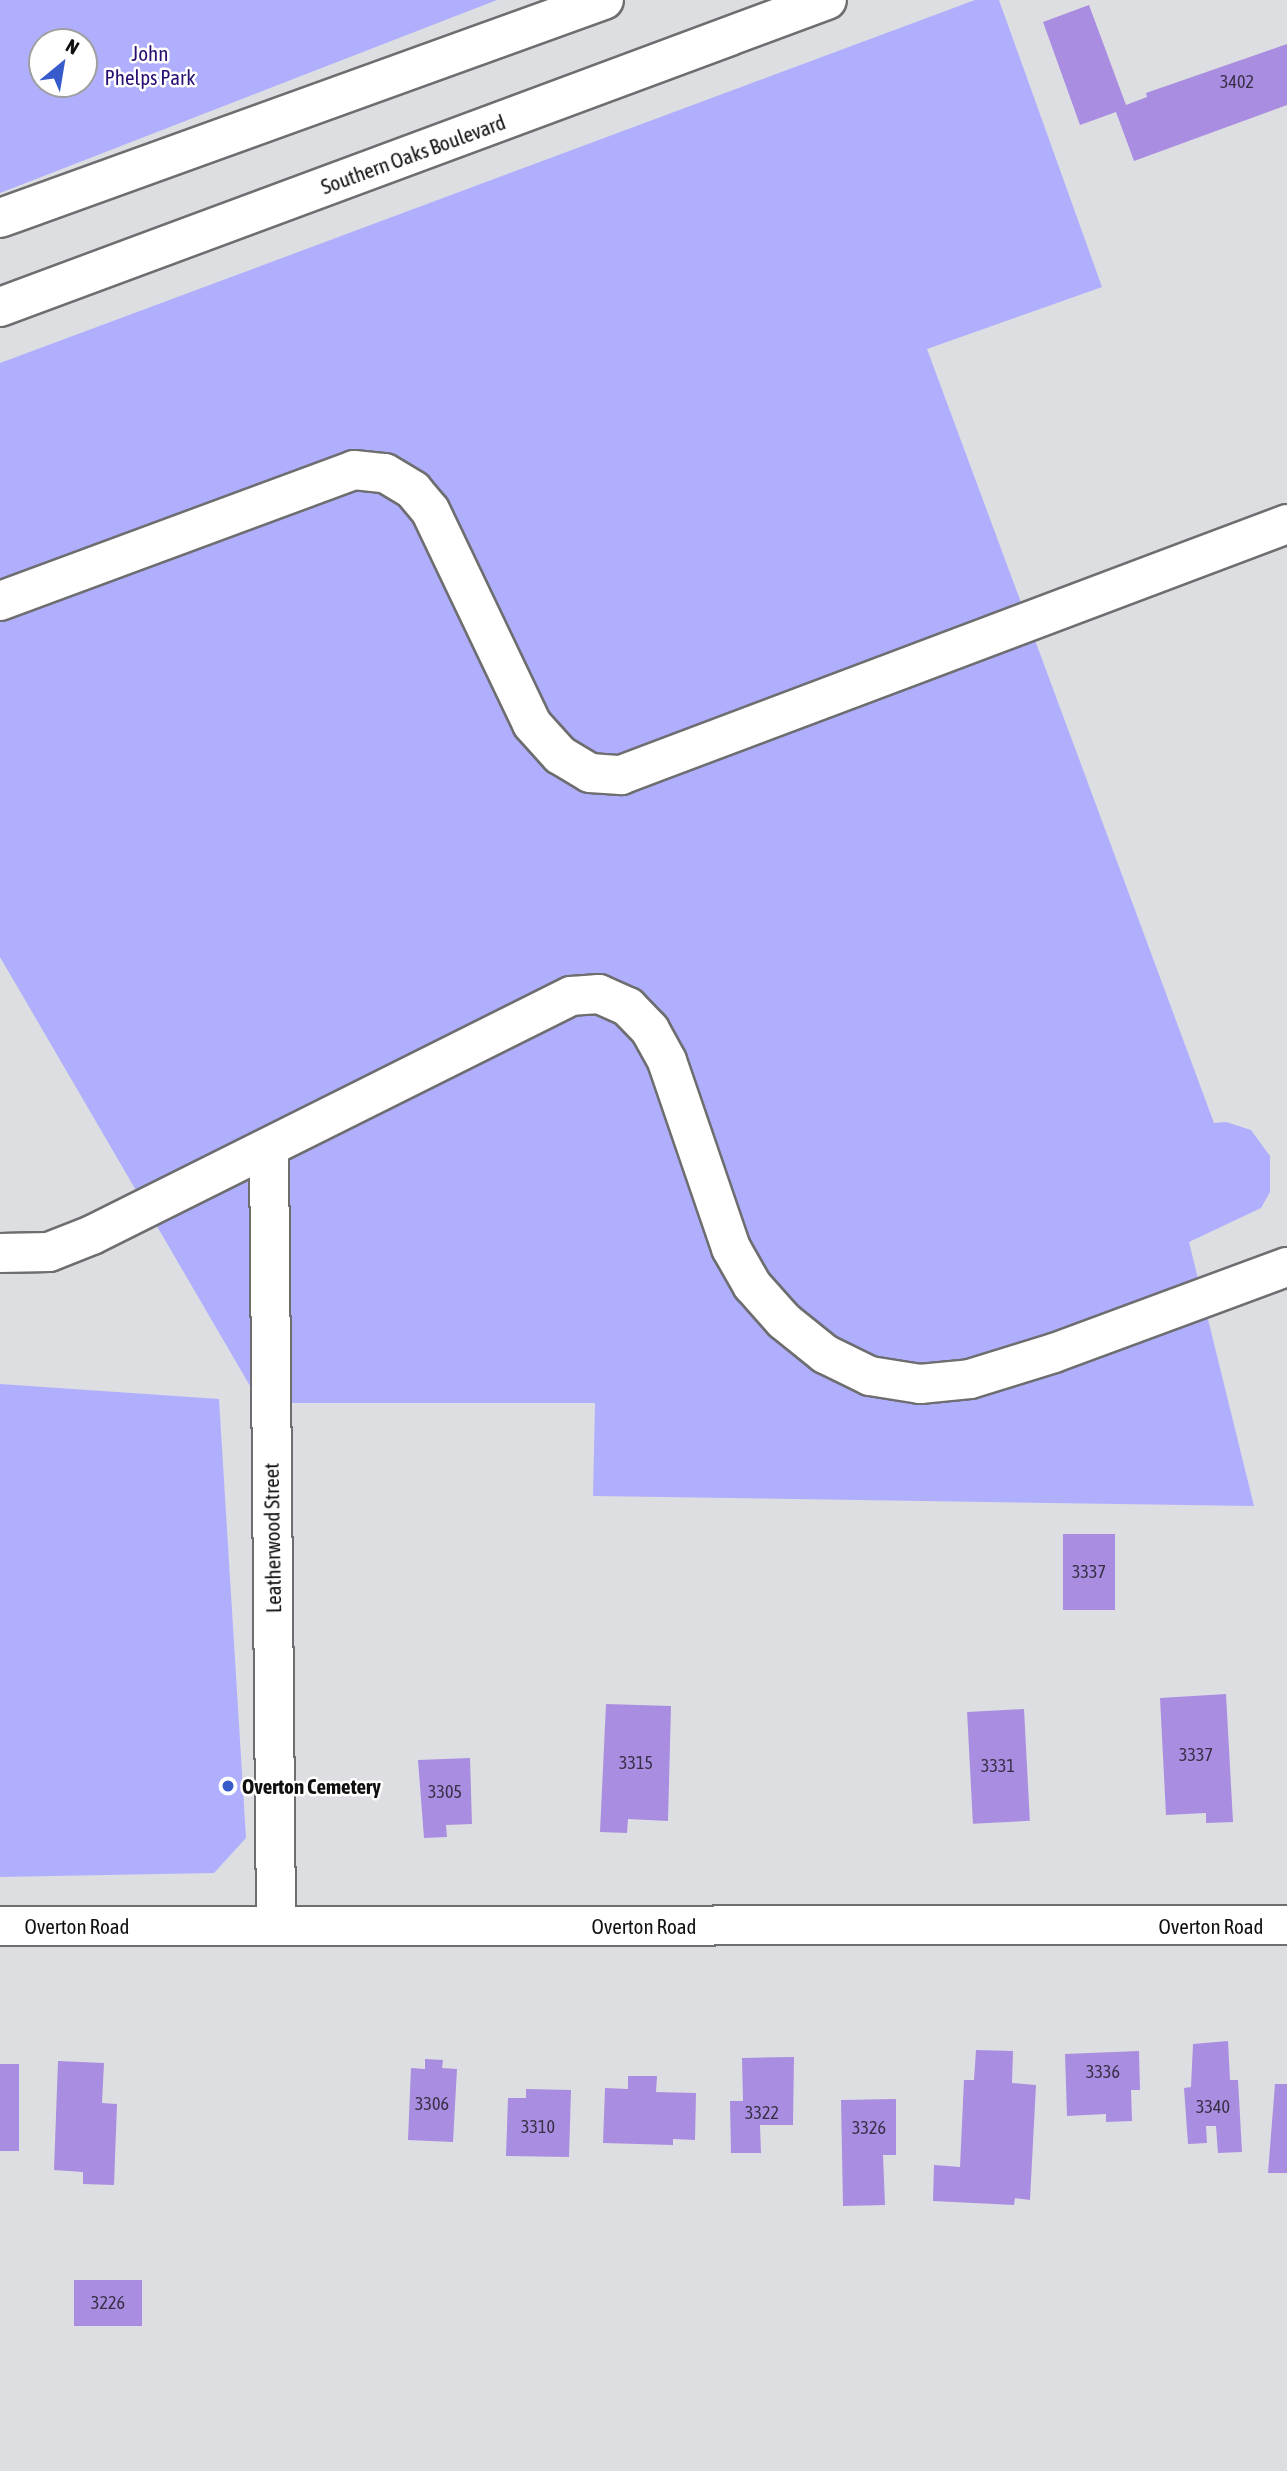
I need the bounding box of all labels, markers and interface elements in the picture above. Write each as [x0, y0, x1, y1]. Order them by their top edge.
north arrow [28, 28, 98, 98]
text: N [62, 34, 83, 59]
park label: John Phelps Park [105, 40, 195, 90]
house number: 3402 [1220, 71, 1254, 93]
street label: Southern Oaks Boulevard [317, 109, 509, 199]
street label: Leatherwood Street [258, 1463, 286, 1613]
house number: 3337 [1072, 1561, 1106, 1583]
house number: 3337 [1179, 1744, 1213, 1766]
house number: 3315 [619, 1752, 653, 1774]
house number: 3331 [981, 1755, 1015, 1777]
place label: Overton Cemetery [242, 1773, 381, 1799]
marker: Overton Cemetery [220, 1778, 236, 1794]
house number: 3305 [428, 1781, 462, 1803]
street label: Overton Road [24, 1913, 130, 1939]
street label: Overton Road [591, 1913, 697, 1939]
street label: Overton Road [1158, 1913, 1264, 1939]
house number: 3336 [1086, 2061, 1120, 2083]
house number: 3306 [415, 2093, 449, 2115]
house number: 3340 [1196, 2096, 1230, 2118]
house number: 3322 [745, 2102, 779, 2124]
house number: 3310 [521, 2116, 555, 2138]
house number: 3326 [852, 2117, 886, 2139]
house number: 3226 [91, 2292, 125, 2314]

